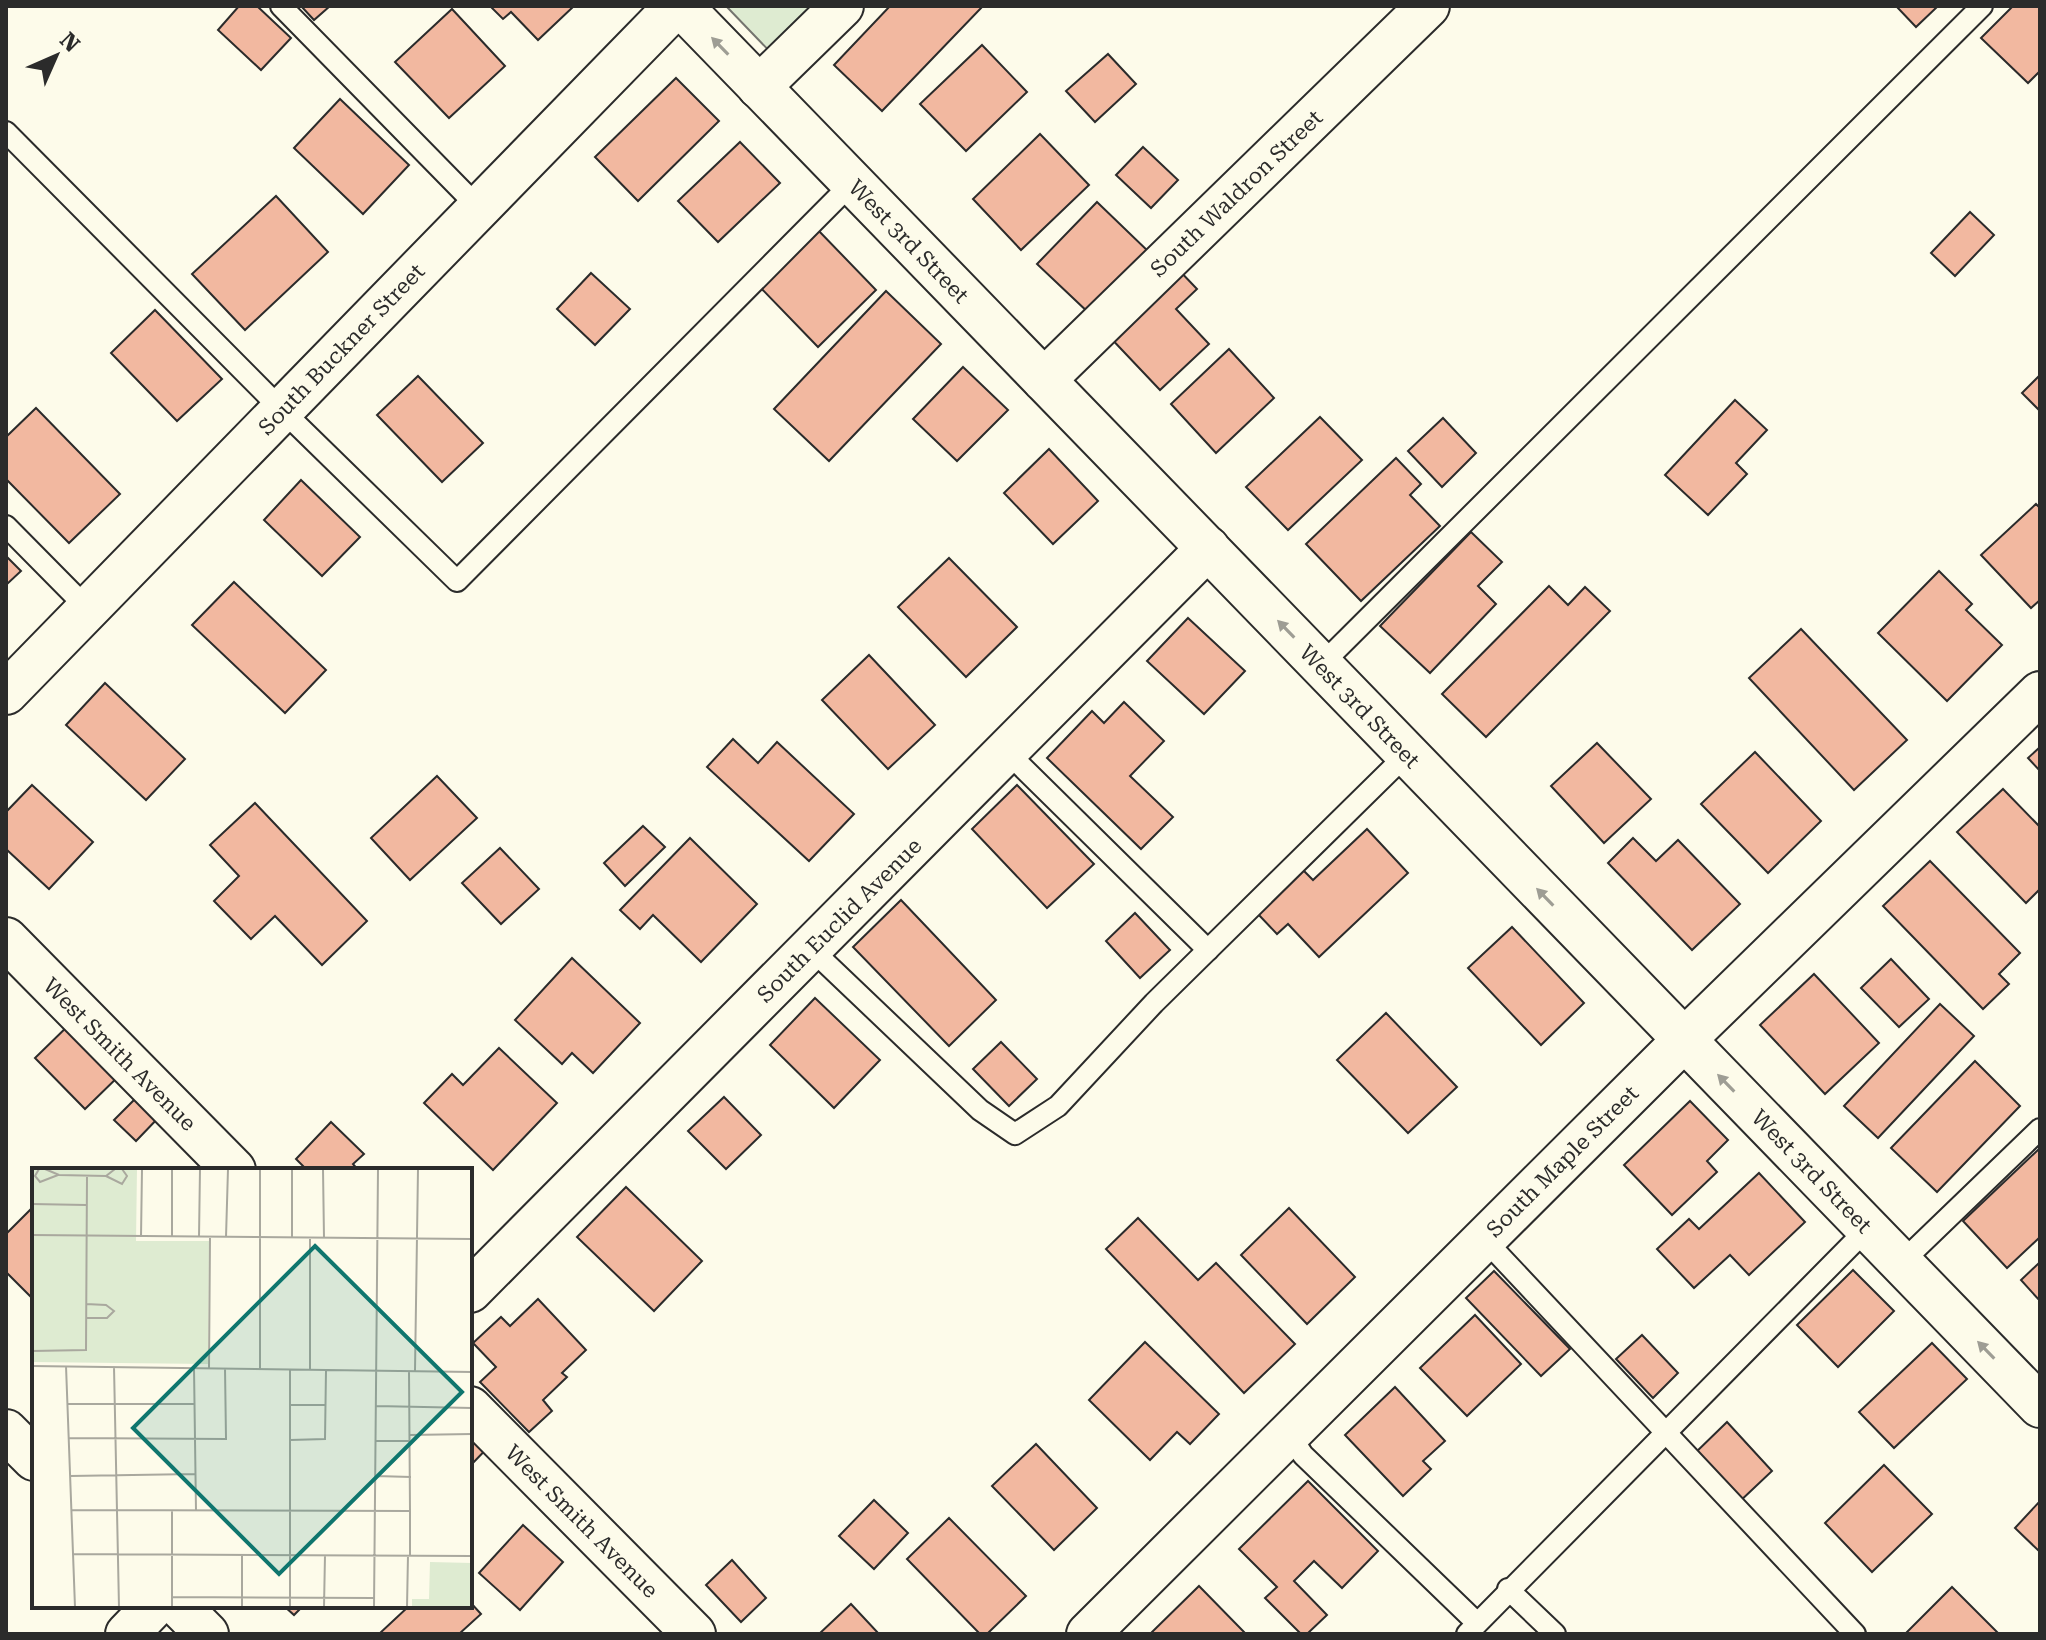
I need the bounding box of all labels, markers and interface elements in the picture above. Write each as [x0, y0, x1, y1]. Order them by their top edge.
north arrow [16, 16, 96, 96]
text: N [55, 27, 85, 57]
one-way arrow [711, 37, 730, 56]
street label: South Waldron Street [1145, 105, 1327, 282]
street label: West 3rd Street [844, 175, 974, 308]
street label: South Buckner Street [253, 259, 429, 440]
one-way arrow [1278, 620, 1296, 639]
street label: West 3rd Street [1295, 640, 1425, 773]
street label: South Euclid Avenue [752, 833, 927, 1008]
one-way arrow [1536, 888, 1555, 907]
street label: West Smith Avenue [38, 973, 201, 1136]
one-way arrow [1718, 1074, 1736, 1093]
street label: South Maple Street [1481, 1080, 1643, 1242]
street label: West 3rd Street [1747, 1105, 1877, 1238]
inset map [32, 1168, 472, 1608]
one-way arrow [1977, 1341, 1995, 1360]
street label: West Smith Avenue [500, 1440, 663, 1603]

